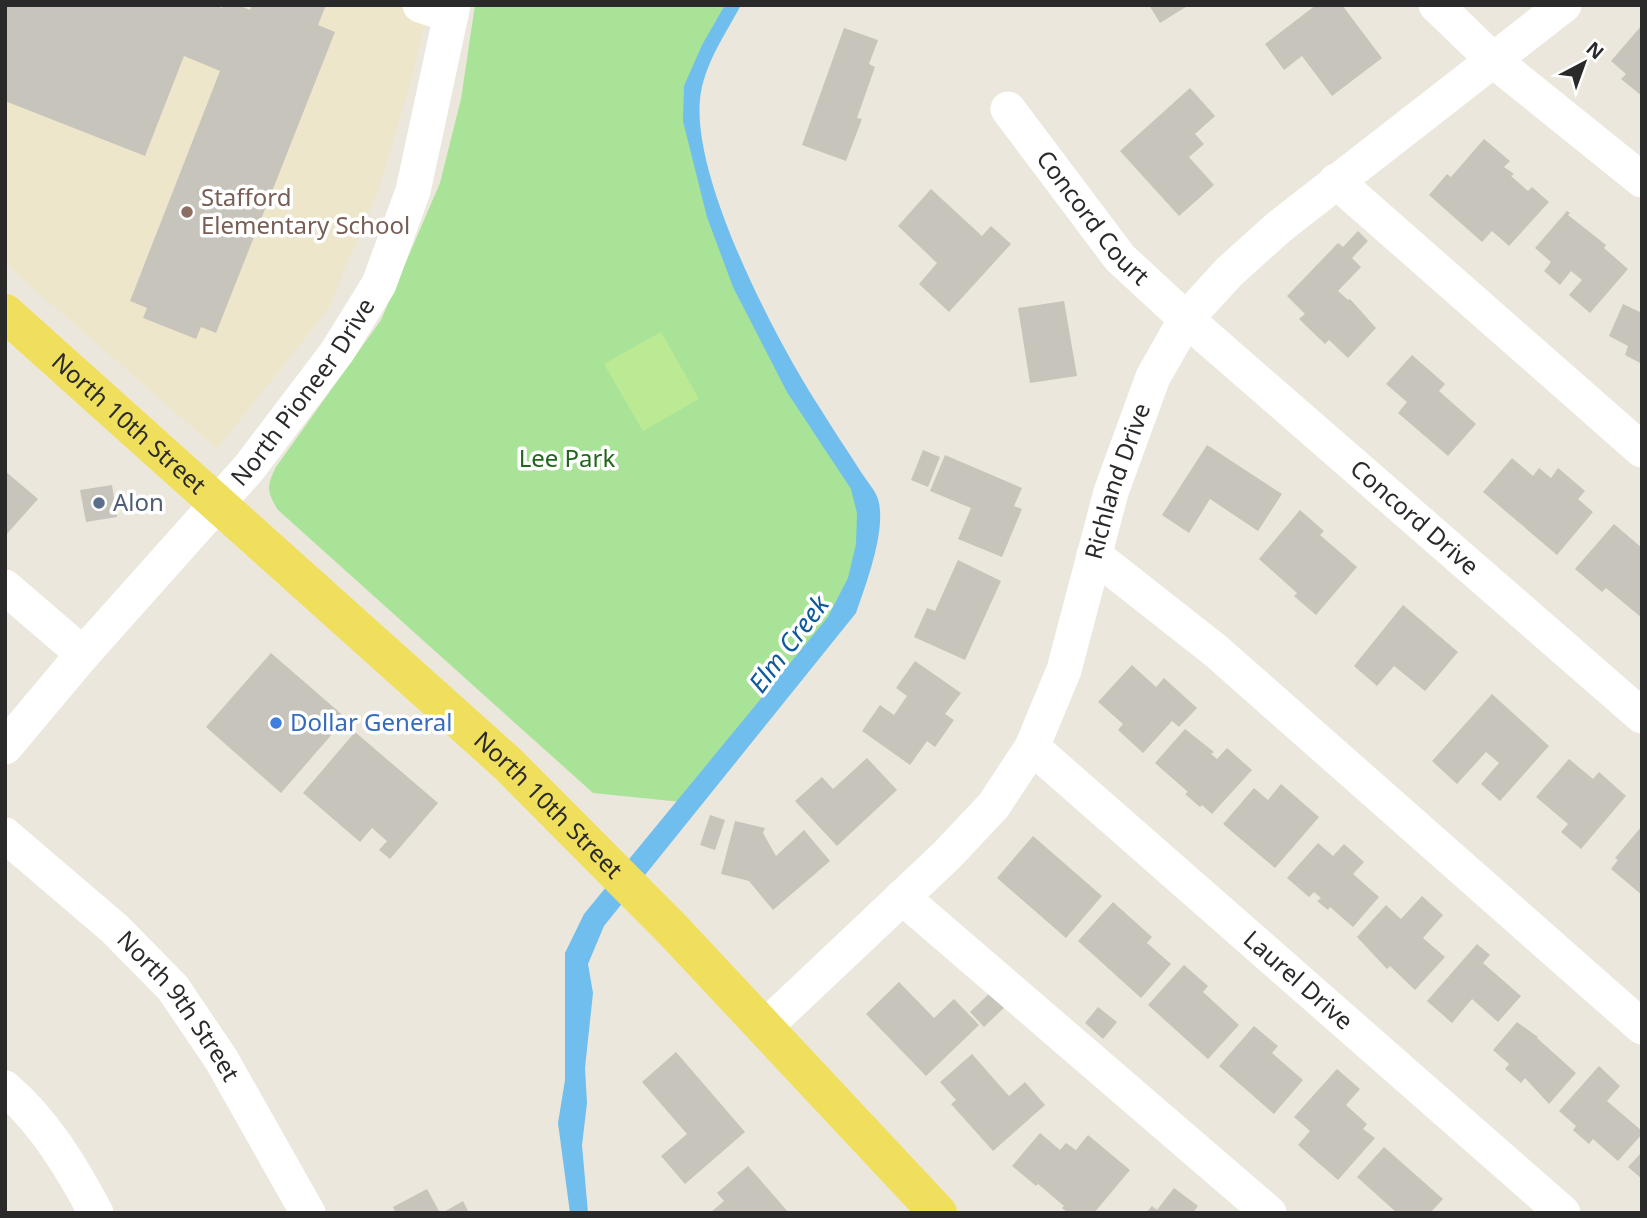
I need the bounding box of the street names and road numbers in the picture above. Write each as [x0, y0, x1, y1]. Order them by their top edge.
street label: Concord Court [1030, 143, 1157, 292]
street label: North Pioneer Drive [223, 291, 381, 492]
street label: North 10th Street [45, 345, 214, 501]
street label: Richland Drive [1076, 398, 1157, 563]
street label: Concord Drive [1344, 452, 1487, 582]
street label: North 10th Street [467, 723, 631, 885]
street label: Laurel Drive [1237, 922, 1361, 1037]
street label: North 9th Street [110, 923, 248, 1087]

